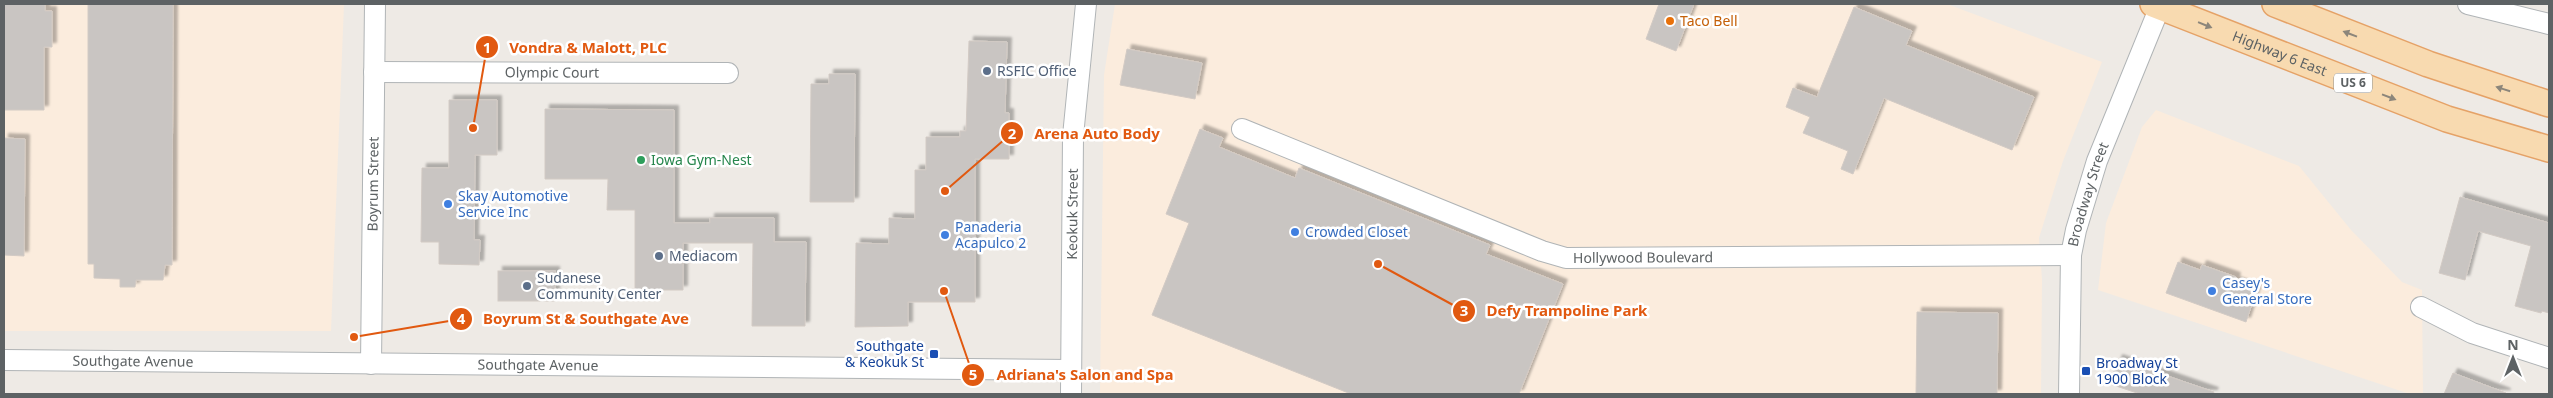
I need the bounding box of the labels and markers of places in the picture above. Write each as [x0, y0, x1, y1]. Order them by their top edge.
place label: Taco Bell [1680, 11, 1738, 30]
marker: Taco Bell [1664, 15, 1676, 27]
callout: Vondra & Malott, PLC [474, 32, 677, 62]
place label: RSFIC Office [997, 61, 1077, 80]
marker: RSFIC Office [981, 65, 993, 77]
callout: Arena Auto Body [999, 118, 1170, 148]
place label: Iowa Gym-Nest [651, 150, 752, 169]
marker: Iowa Gym-Nest [635, 154, 647, 166]
place label: Skay Automotive Service Inc [458, 186, 568, 221]
marker: Skay Automotive Service Inc [442, 198, 454, 210]
place label: Panaderia Acapulco 2 [955, 217, 1026, 252]
place label: Crowded Closet [1305, 222, 1408, 241]
marker: Crowded Closet [1289, 226, 1301, 238]
marker: Panaderia Acapulco 2 [939, 229, 951, 241]
place label: Mediacom [669, 246, 738, 265]
marker: Mediacom [653, 250, 665, 262]
place label: Sudanese Community Center [537, 268, 662, 303]
place label: Casey's General Store [2222, 273, 2312, 308]
marker: Sudanese Community Center [521, 280, 533, 292]
marker: Casey's General Store [2206, 285, 2218, 297]
callout: Defy Trampoline Park [1452, 296, 1658, 326]
callout: Boyrum St & Southgate Ave [448, 304, 699, 334]
place label: Southgate & Keokuk St [845, 336, 924, 371]
marker: Southgate & Keokuk St [928, 348, 940, 360]
place label: Broadway St 1900 Block [2096, 353, 2178, 388]
callout: Adriana's Salon and Spa [961, 360, 1183, 390]
marker: Broadway St 1900 Block [2080, 365, 2092, 377]

